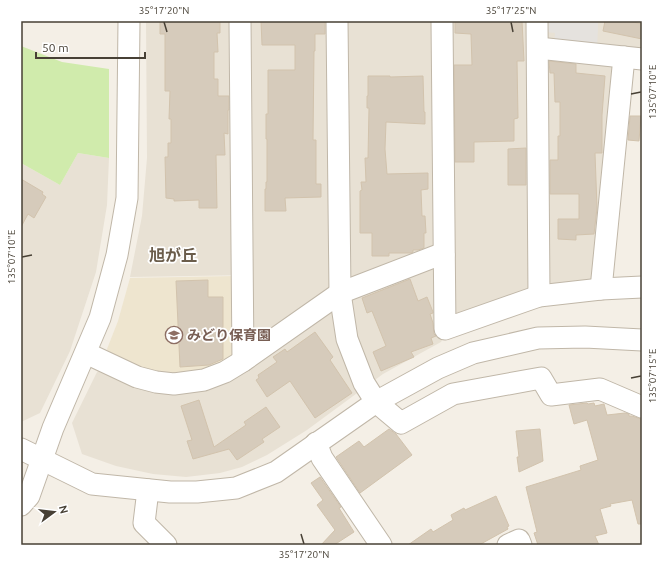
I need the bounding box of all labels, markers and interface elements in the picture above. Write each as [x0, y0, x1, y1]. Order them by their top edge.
text: 35°17'20"N [139, 5, 189, 16]
text: 35°17'25"N [486, 5, 536, 16]
scale bar [36, 34, 145, 60]
text: 50 m [42, 41, 69, 54]
text: 135°07'10"E [647, 64, 658, 119]
text: 135°07'10"E [6, 229, 17, 284]
district label: 旭が丘 [149, 246, 197, 264]
school or university icon: みどり保育園 [164, 325, 184, 345]
place label: みどり保育園 [187, 327, 271, 343]
text: 135°07'15"E [647, 348, 658, 403]
north arrow [34, 492, 74, 532]
text: N [57, 504, 71, 515]
text: 35°17'20"N [279, 549, 329, 560]

